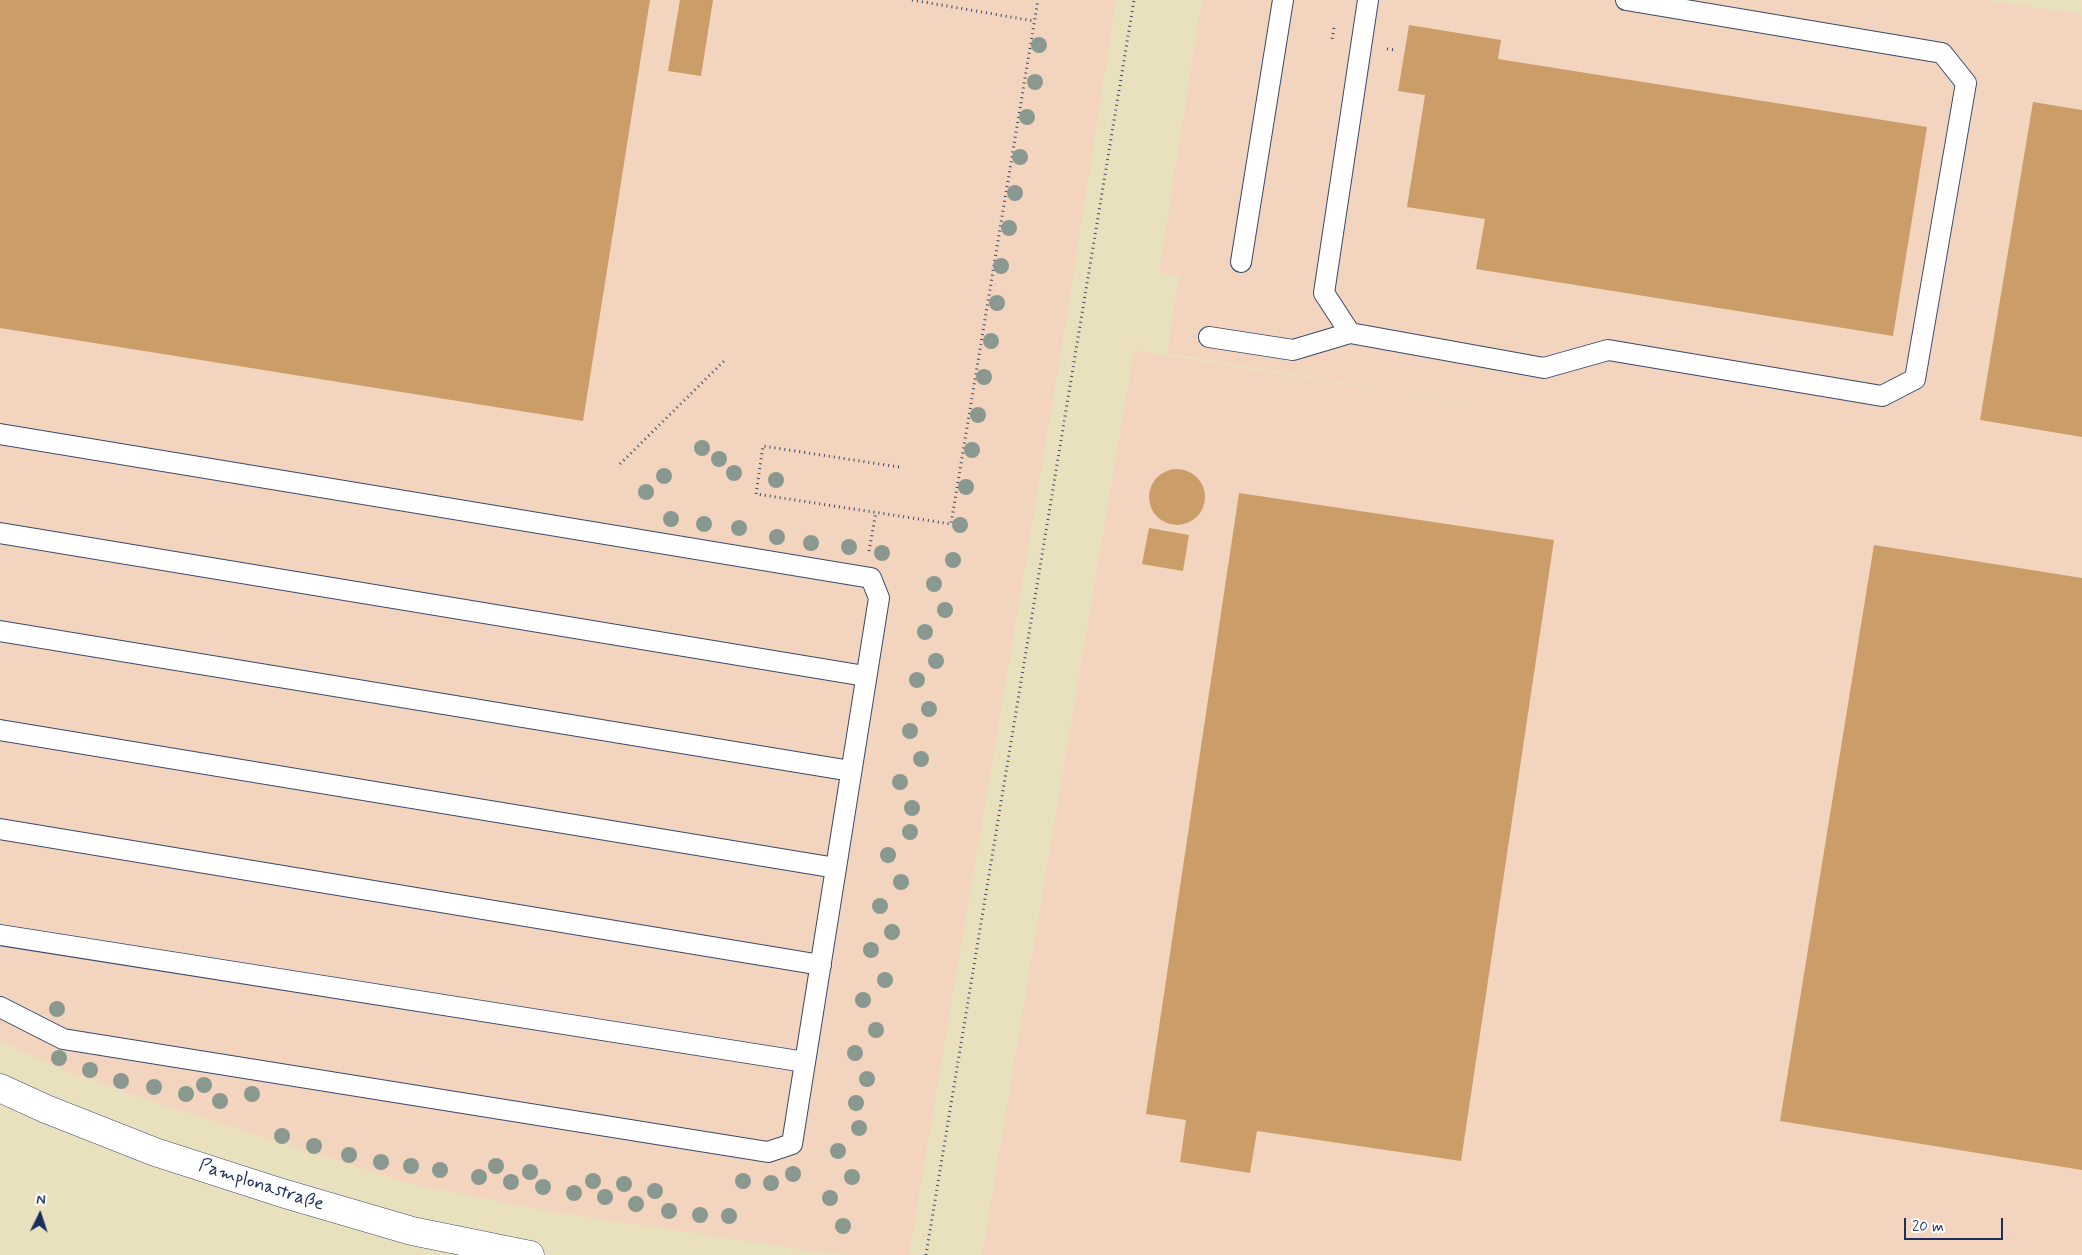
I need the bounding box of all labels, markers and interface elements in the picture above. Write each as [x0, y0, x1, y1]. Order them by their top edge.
street label: Pamplonastraße [195, 1155, 327, 1217]
north arrow [15, 1190, 65, 1240]
text: N [36, 1191, 46, 1209]
scale bar [1907, 1208, 2006, 1240]
text: 20 m [1912, 1217, 1944, 1237]

